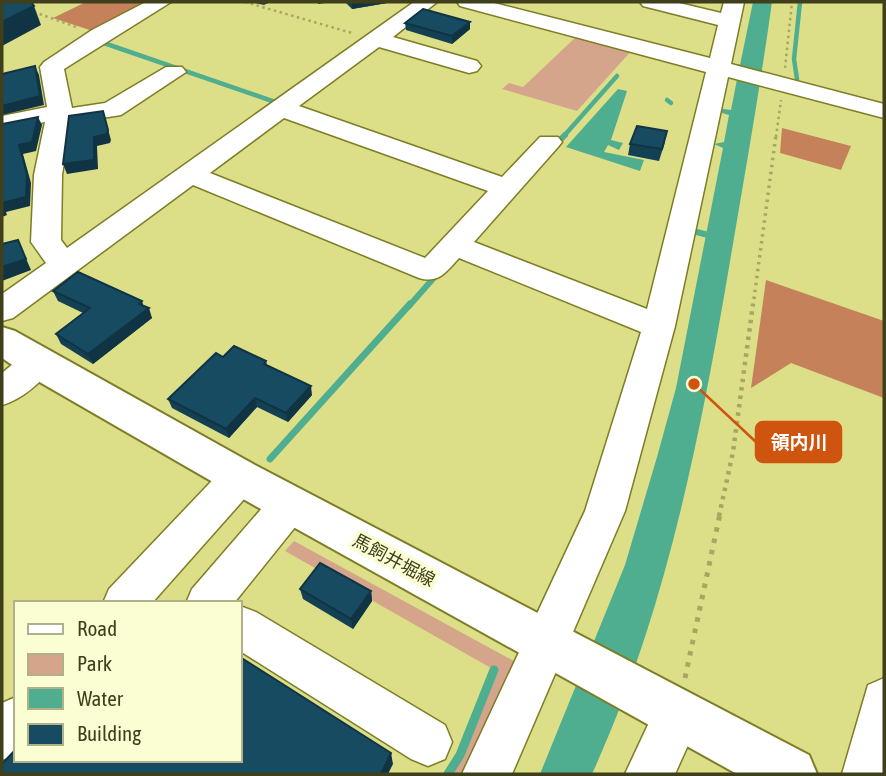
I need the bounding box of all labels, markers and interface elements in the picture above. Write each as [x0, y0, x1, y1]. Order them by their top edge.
callout: 領内川 [756, 422, 841, 462]
text: 領内川 [770, 431, 828, 453]
street label: 馬飼井堀線 [349, 530, 439, 590]
legend [14, 601, 242, 762]
text: Road [77, 616, 117, 640]
text: Park [77, 651, 112, 675]
text: Water [77, 686, 124, 710]
text: Building [77, 721, 141, 745]

